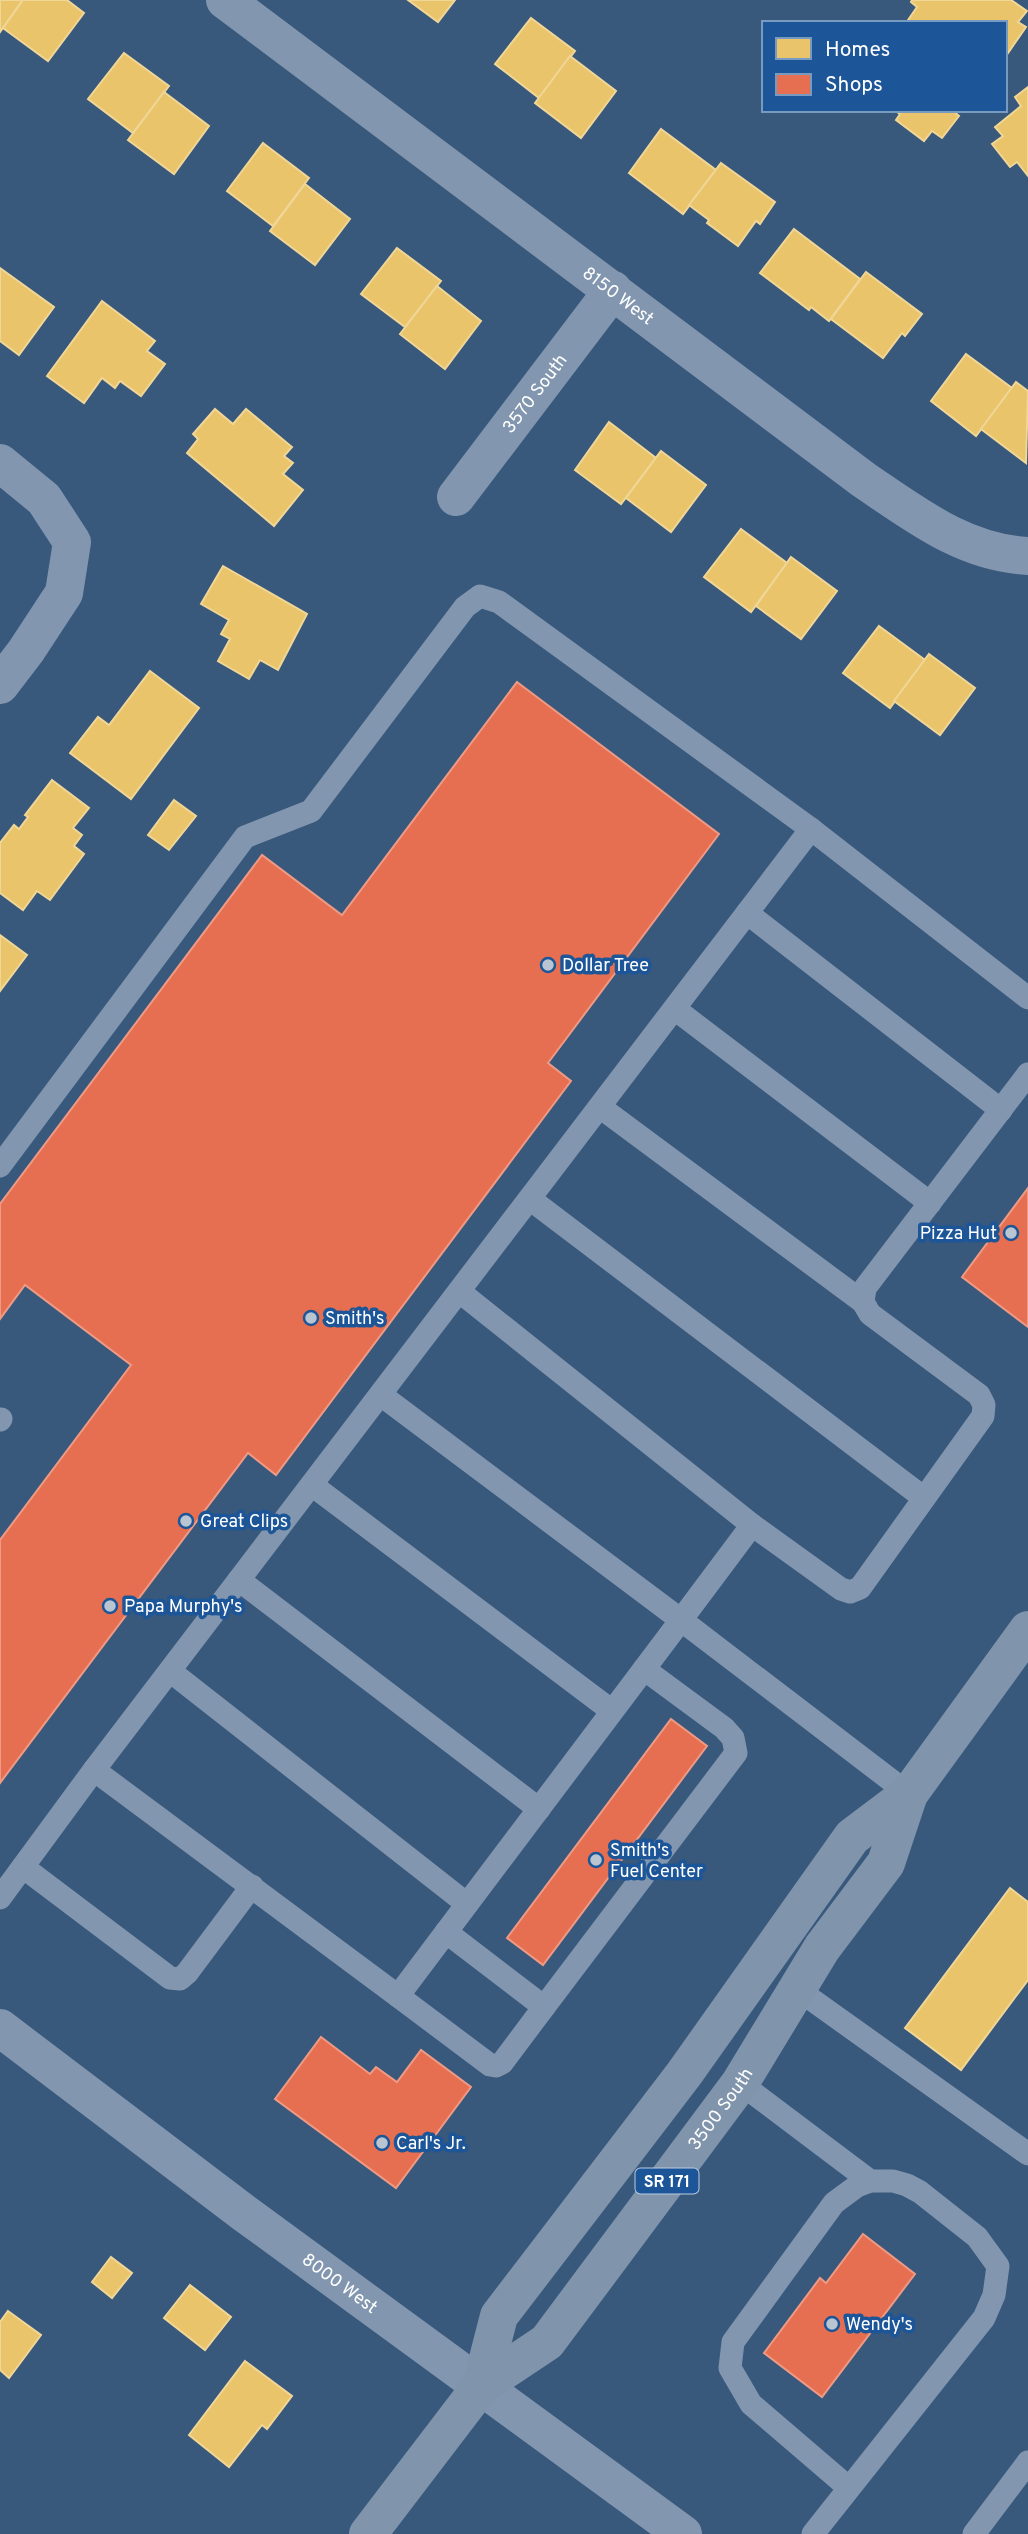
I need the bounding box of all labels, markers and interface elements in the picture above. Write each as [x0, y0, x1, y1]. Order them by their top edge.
legend [762, 21, 1007, 112]
text: Homes [825, 37, 890, 64]
text: Shops [825, 72, 883, 99]
street label: 8150 West [577, 262, 658, 331]
street label: 3570 South [498, 350, 573, 439]
place label: Dollar Tree [562, 955, 649, 978]
marker: Dollar Tree [540, 957, 556, 973]
place label: Pizza Hut [920, 1223, 997, 1246]
marker: Pizza Hut [1003, 1225, 1019, 1241]
place label: Smith's [325, 1308, 384, 1331]
marker: Smith's [303, 1310, 319, 1326]
place label: Great Clips [200, 1511, 288, 1534]
marker: Great Clips [178, 1513, 194, 1529]
place label: Papa Murphy's [124, 1596, 243, 1619]
marker: Papa Murphy's [102, 1598, 118, 1614]
place label: Smith's Fuel Center [610, 1840, 703, 1884]
marker: Smith's Fuel Center [588, 1852, 604, 1868]
street label: 3500 South [684, 2064, 759, 2156]
place label: Carl's Jr. [396, 2133, 466, 2156]
marker: Carl's Jr. [374, 2135, 390, 2151]
road number: SR 171 [636, 2168, 698, 2194]
street label: 8000 West [297, 2249, 382, 2320]
place label: Wendy's [846, 2314, 913, 2337]
marker: Wendy's [824, 2316, 840, 2332]

